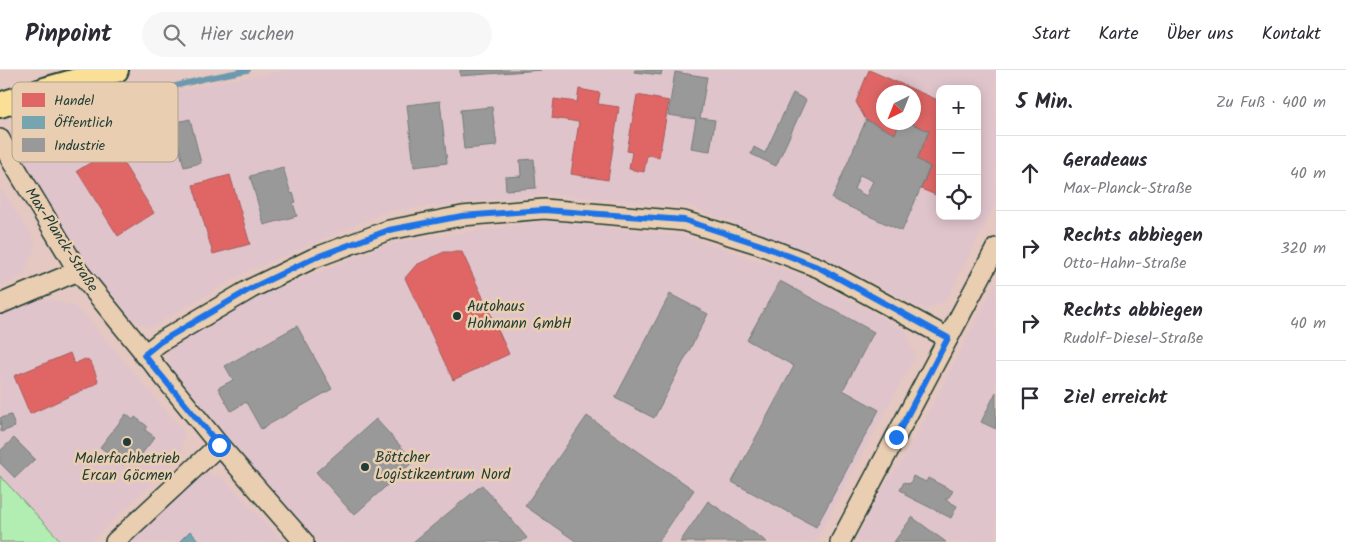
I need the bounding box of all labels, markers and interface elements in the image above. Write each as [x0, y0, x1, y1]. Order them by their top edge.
search box [142, 12, 492, 57]
text: Pinpoint [25, 15, 112, 54]
text: Hier suchen [200, 20, 294, 50]
text: Start [1032, 20, 1070, 49]
text: Karte [1098, 20, 1138, 49]
text: Über uns [1166, 20, 1234, 49]
text: Kontakt [1262, 20, 1321, 49]
icon: search [160, 21, 188, 49]
legend [12, 82, 178, 162]
north arrow [876, 85, 921, 130]
map controls [936, 85, 981, 220]
button: + [936, 85, 981, 130]
text: 5 Min. [1016, 86, 1073, 119]
text: Handel [54, 90, 95, 112]
text: Zu Fuß · 400 m [1216, 90, 1326, 115]
text: Öffentlich [54, 112, 113, 134]
button: − [936, 130, 981, 175]
text: Industrie [54, 135, 106, 157]
text: Geradeaus [1063, 146, 1148, 176]
icon: ahead [1016, 159, 1044, 187]
text: 40 m [1290, 161, 1326, 186]
button: locate [936, 175, 981, 220]
text: Max-Planck-Straße [1063, 176, 1192, 201]
street label: Max-Planck-Straße [18, 183, 104, 297]
text: Rechts abbiegen [1063, 221, 1203, 251]
icon: right [1016, 234, 1044, 262]
text: 320 m [1280, 236, 1326, 261]
text: Otto-Hahn-Straße [1063, 251, 1187, 276]
place label: Autohaus Hohmann GmbH [467, 295, 572, 336]
text: Rechts abbiegen [1063, 296, 1203, 326]
icon: right [1016, 309, 1044, 337]
marker: Autohaus Hohmann GmbH [451, 310, 463, 322]
text: 40 m [1290, 311, 1326, 336]
text: Rudolf-Diesel-Straße [1063, 326, 1203, 351]
text: Ziel erreicht [1063, 383, 1168, 413]
icon: arrive [1016, 384, 1044, 412]
route end [885, 426, 908, 449]
route start [208, 434, 231, 457]
marker: Malerfachbetrieb Ercan Göcmen [121, 436, 133, 448]
place label: Böttcher Logistikzentrum Nord [375, 446, 511, 487]
place label: Malerfachbetrieb Ercan Göcmen [74, 447, 180, 488]
marker: Böttcher Logistikzentrum Nord [359, 461, 371, 473]

